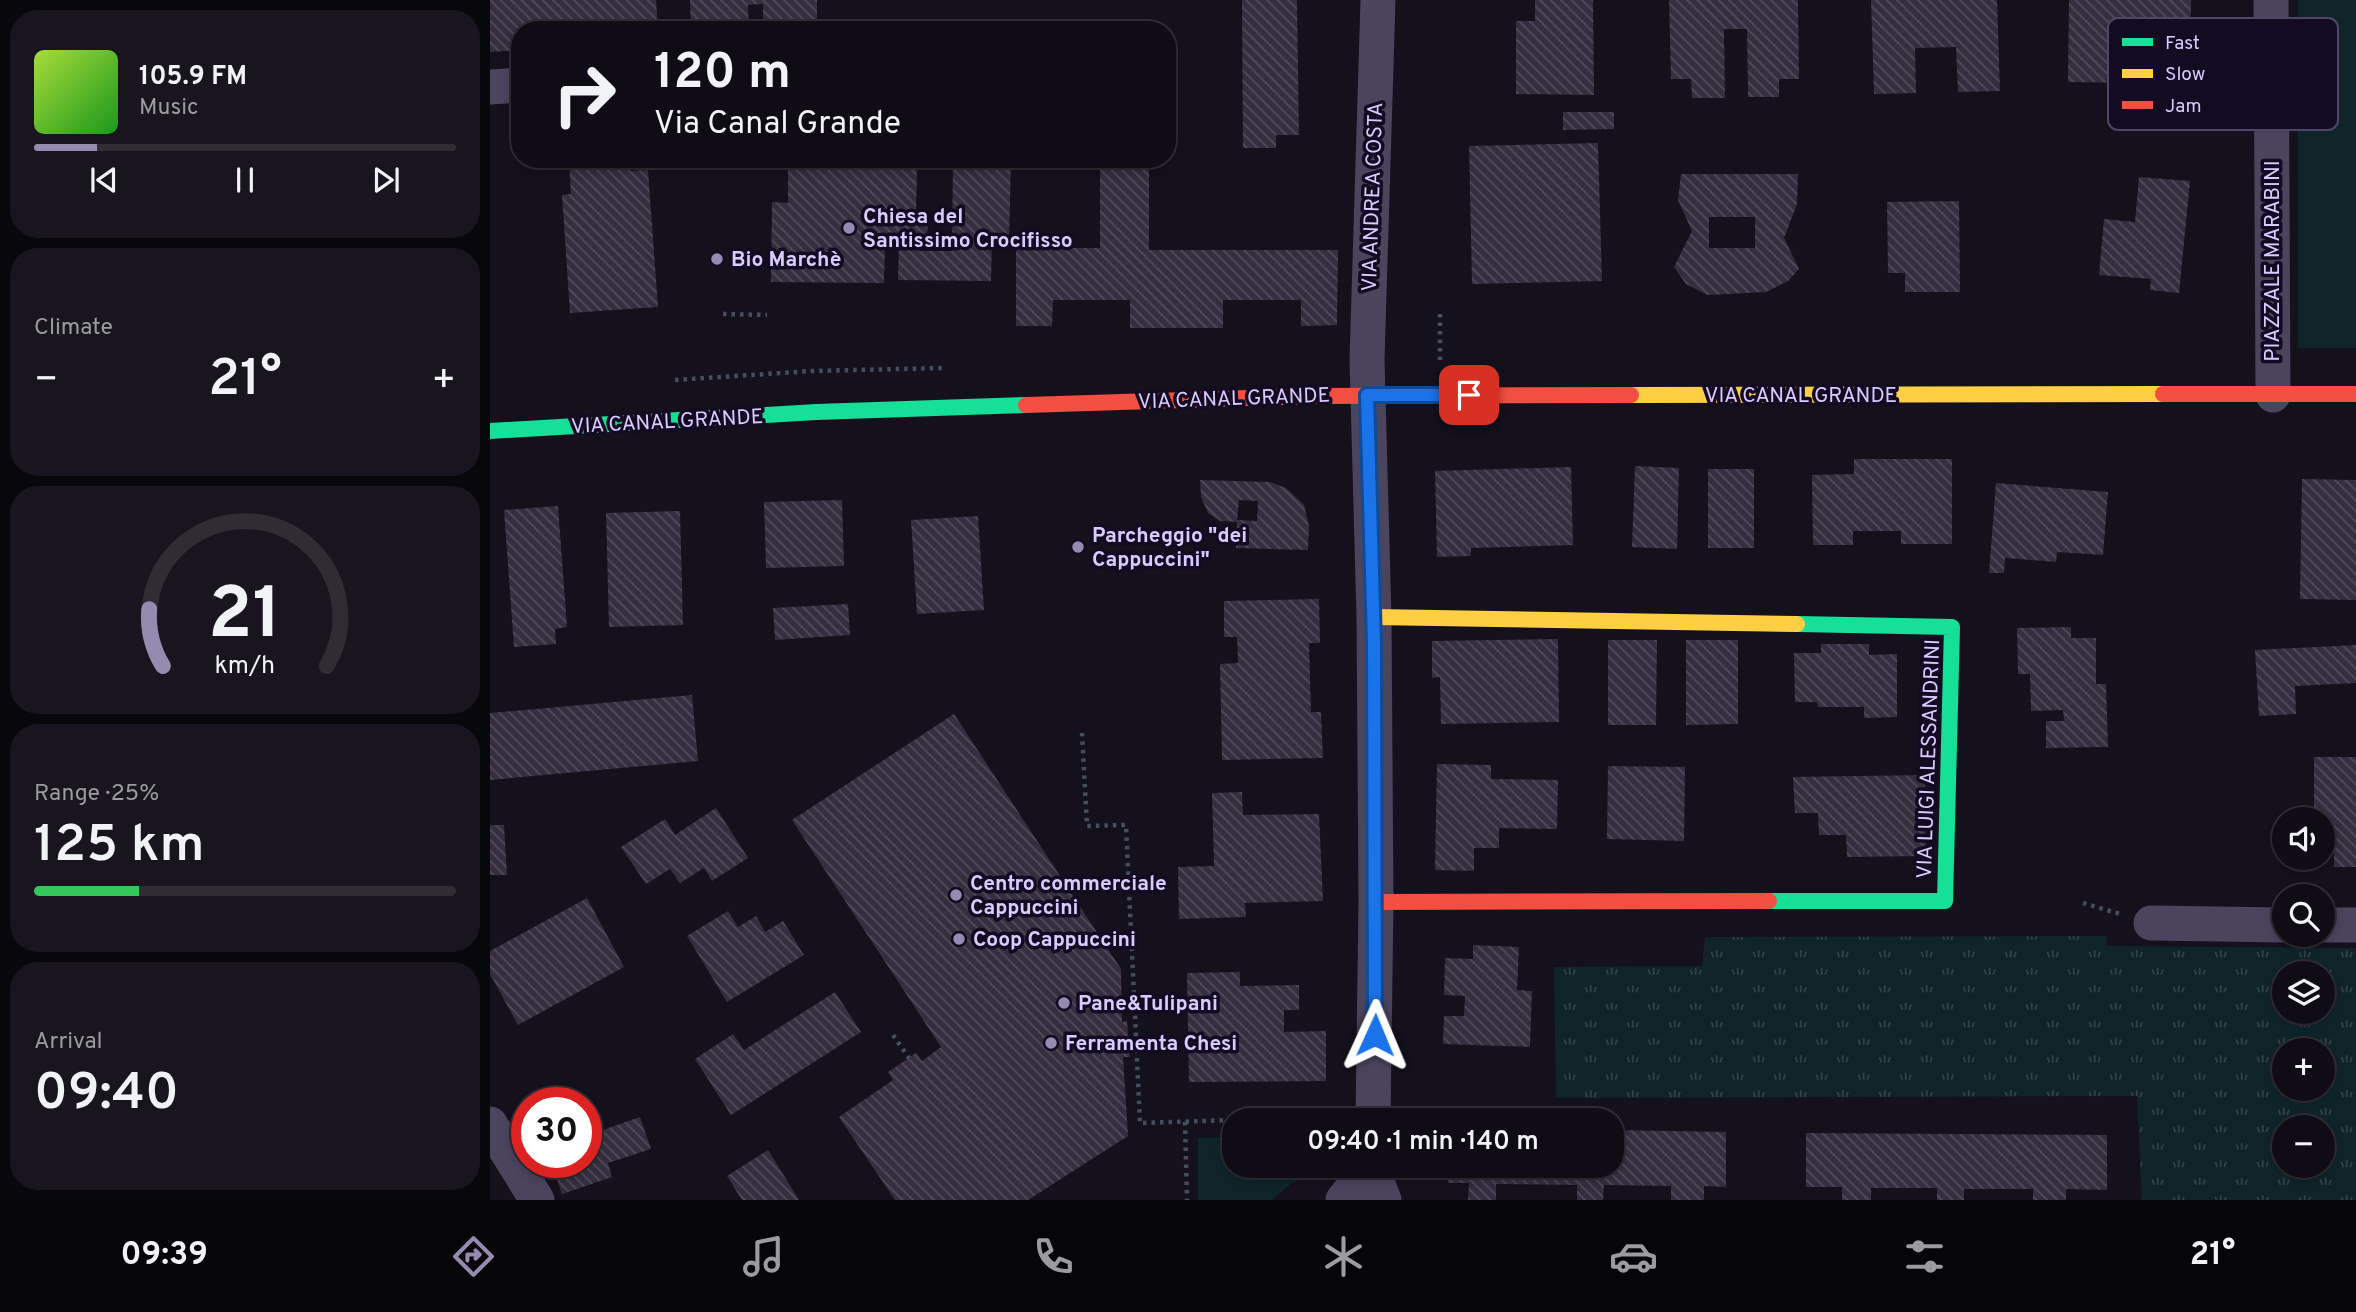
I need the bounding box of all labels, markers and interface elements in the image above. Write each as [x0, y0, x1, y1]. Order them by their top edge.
legend [2108, 18, 2338, 130]
text: Fast [2165, 32, 2200, 56]
text: 120 m [654, 44, 791, 106]
icon: right [539, 49, 630, 140]
text: 105.9 FM [139, 61, 247, 94]
text: Slow [2165, 63, 2205, 87]
text: Music [139, 94, 199, 123]
text: Jam [2165, 95, 2202, 119]
street label: VIA ANDREA COSTA [1357, 102, 1390, 292]
text: Via Canal Grande [654, 105, 901, 145]
street label: PIAZZALE MARABINI [2260, 160, 2287, 362]
icon: previous [85, 161, 123, 199]
icon: pause [226, 161, 264, 199]
icon: next [367, 161, 405, 199]
place label: Chiesa del Santissimo Crocifisso [863, 204, 1073, 255]
marker: Chiesa del Santissimo Crocifisso [841, 220, 857, 236]
place label: Bio Marchè [731, 247, 841, 274]
marker: Bio Marchè [709, 251, 725, 267]
text: Climate [34, 314, 113, 343]
text: 21° [208, 348, 282, 414]
text: − [34, 357, 59, 406]
text: + [431, 357, 456, 406]
pin [1439, 365, 1499, 425]
icon: arrive [1450, 376, 1488, 414]
street label: VIA CANAL GRANDE [1137, 383, 1331, 416]
street label: VIA CANAL GRANDE [1705, 383, 1897, 410]
street label: VIA CANAL GRANDE [570, 404, 764, 441]
place label: Parcheggio "dei Cappuccini" [1092, 523, 1247, 574]
marker: Parcheggio "dei Cappuccini" [1070, 539, 1086, 555]
text: 21 [208, 572, 282, 664]
street label: VIA LUIGI ALESSANDRINI [1912, 639, 1947, 879]
text: km/h [215, 651, 275, 683]
text: Range · 25% [34, 780, 159, 809]
map controls [2272, 807, 2335, 1178]
button: sound [2272, 807, 2335, 870]
text: 125 km [34, 814, 205, 880]
place label: Centro commerciale Cappuccini [970, 871, 1167, 922]
button: search [2272, 884, 2335, 947]
marker: Centro commerciale Cappuccini [948, 887, 964, 903]
place label: Coop Cappuccini [973, 927, 1136, 954]
marker: Coop Cappuccini [951, 931, 967, 947]
button: layers [2272, 961, 2335, 1024]
place label: Pane&Tulipani [1078, 991, 1218, 1018]
marker: Pane&Tulipani [1056, 995, 1072, 1011]
position arrow [1338, 998, 1412, 1072]
text: Arrival [34, 1028, 103, 1057]
place label: Ferramenta Chesi [1065, 1031, 1237, 1058]
marker: Ferramenta Chesi [1043, 1035, 1059, 1051]
button: + [2272, 1038, 2335, 1101]
text: 09:40 [34, 1062, 179, 1128]
speed limit sign: 30 [511, 1087, 602, 1178]
button: − [2272, 1115, 2335, 1178]
text: 09:40 · 1 min · 140 m [1307, 1126, 1539, 1159]
icon: directions [449, 1232, 498, 1281]
icon: music [739, 1232, 788, 1281]
icon: phone [1029, 1232, 1078, 1281]
icon: climate [1319, 1232, 1368, 1281]
icon: car [1609, 1232, 1658, 1281]
icon: filters [1900, 1232, 1949, 1281]
text: 09:39 [121, 1236, 208, 1276]
text: 21° [2190, 1236, 2235, 1276]

